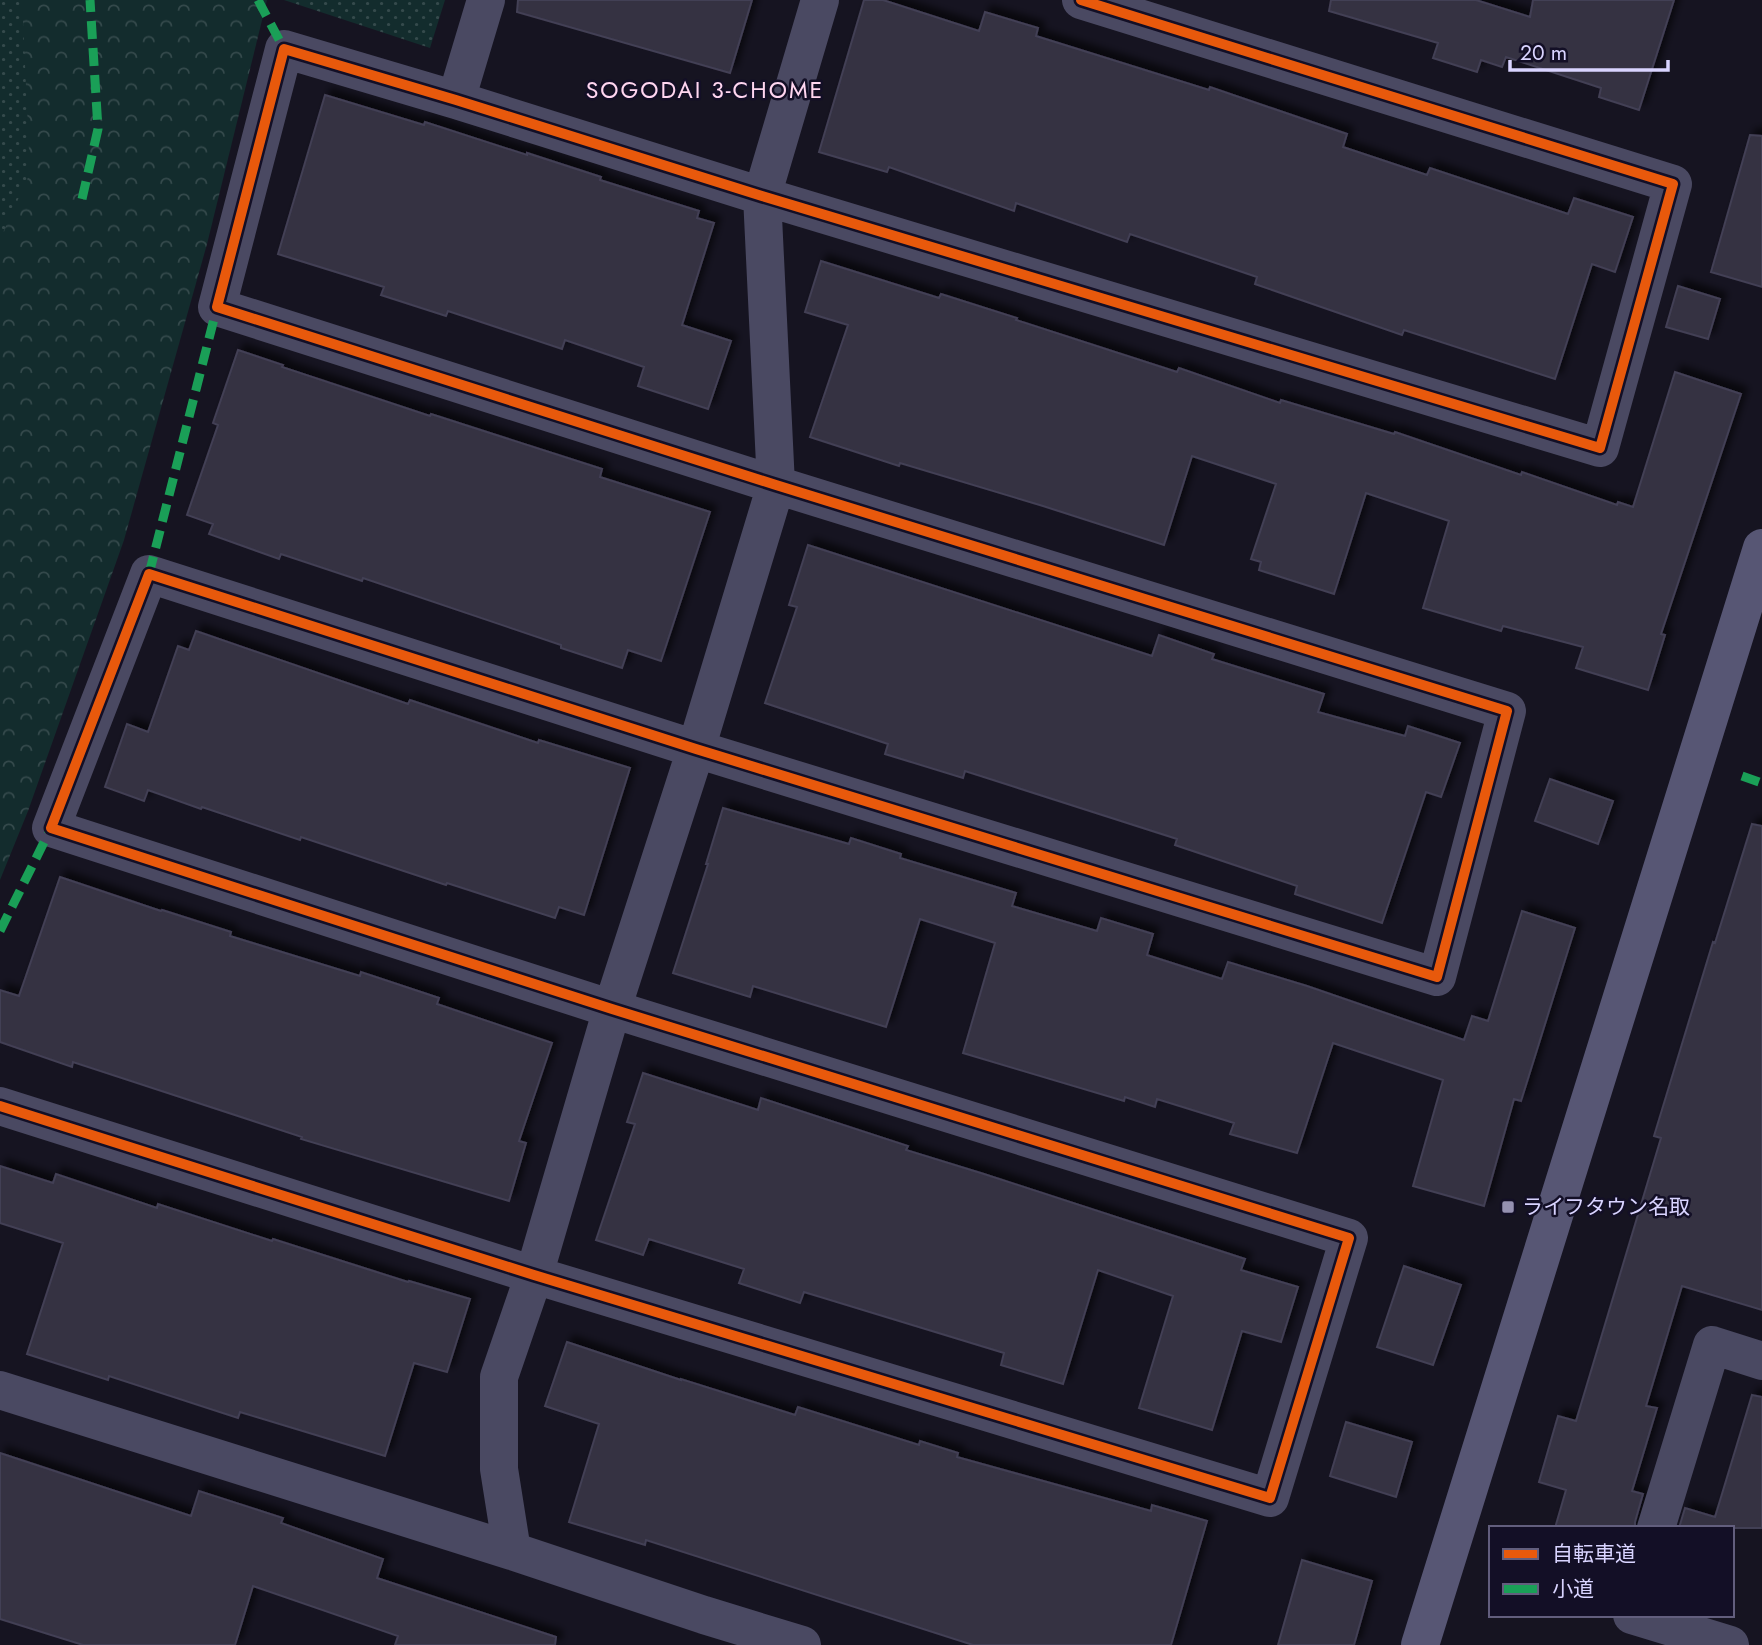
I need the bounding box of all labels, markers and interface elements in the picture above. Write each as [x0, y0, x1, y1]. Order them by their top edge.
scale bar [1510, 28, 1668, 72]
text: 20 m [1520, 38, 1567, 68]
district label: SOGODAI 3-CHOME [586, 73, 824, 107]
place label: ライフタウン名取 [1522, 1192, 1690, 1222]
marker: ライフタウン名取 [1500, 1199, 1516, 1215]
legend [1489, 1526, 1734, 1617]
text: 自転車道 [1552, 1539, 1636, 1569]
text: 小道 [1552, 1574, 1594, 1604]

